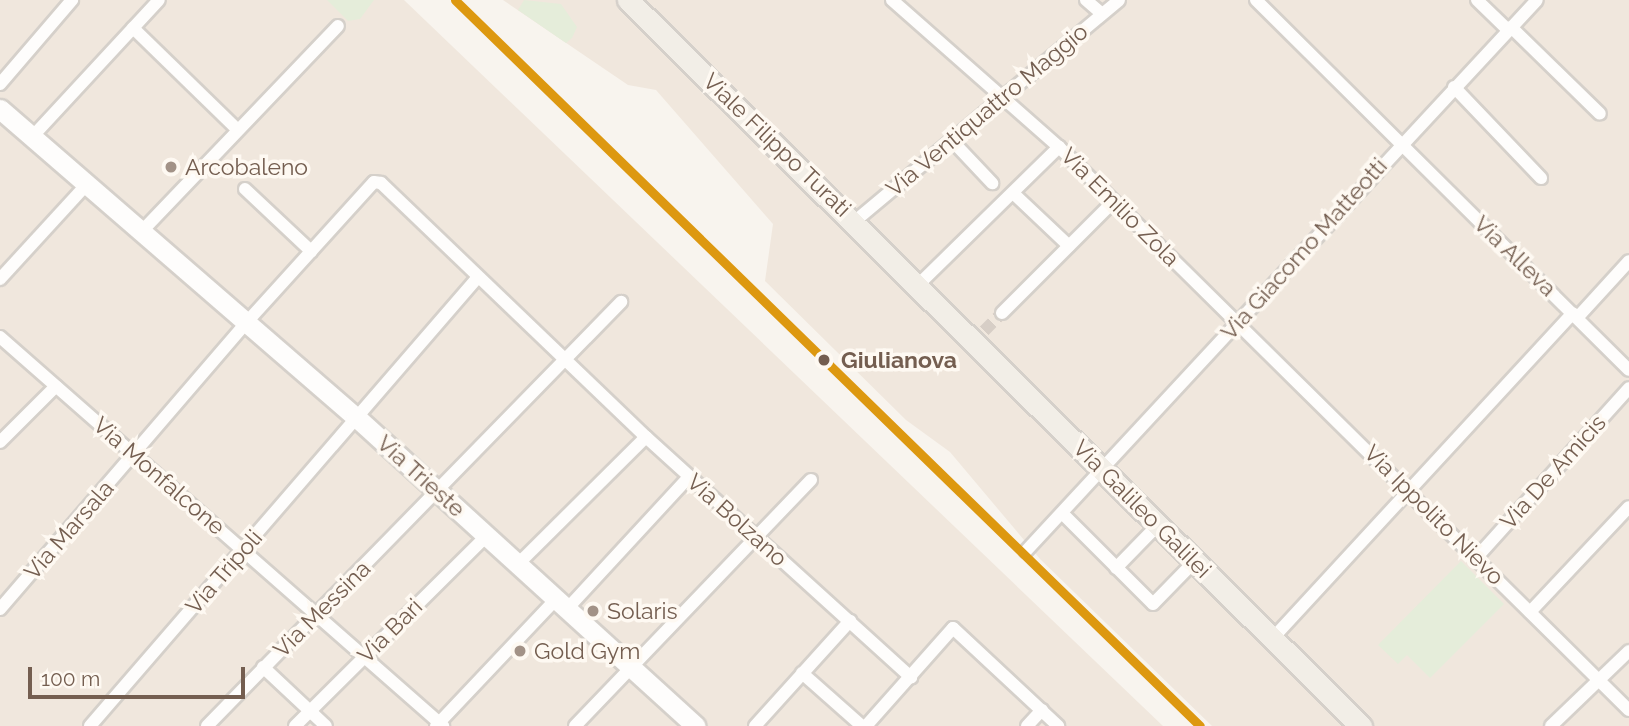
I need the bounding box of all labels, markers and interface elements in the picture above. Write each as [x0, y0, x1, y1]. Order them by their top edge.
street label: Via Ventiquattro Maggio [880, 17, 1094, 203]
street label: Viale Filippo Turati [697, 67, 857, 223]
street label: Via Emilio Zola [1055, 142, 1185, 272]
street label: Via Giacomo Matteotti [1215, 152, 1393, 346]
place label: Arcobaleno [185, 153, 308, 181]
marker: Arcobaleno [163, 159, 179, 175]
street label: Via Alleva [1468, 210, 1562, 302]
place label: Giulianova [841, 346, 957, 374]
marker: Giulianova [813, 349, 835, 371]
street label: Via De Amicis [1494, 409, 1612, 535]
street label: Via Monfalcone [88, 411, 230, 541]
street label: Via Trieste [371, 429, 471, 523]
street label: Via Galileo Galilei [1067, 434, 1217, 584]
street label: Via Ippolito Nievo [1358, 439, 1510, 591]
street label: Via Bolzano [681, 468, 793, 572]
street label: Via Marsala [19, 475, 119, 585]
street label: Via Tripoli [180, 524, 268, 620]
street label: Via Messina [268, 555, 376, 663]
street label: Via Bari [352, 593, 428, 669]
place label: Solaris [607, 597, 678, 625]
marker: Solaris [585, 603, 601, 619]
place label: Gold Gym [534, 637, 640, 665]
marker: Gold Gym [512, 643, 528, 659]
scale bar [32, 652, 248, 696]
text: 100 m [41, 666, 100, 691]

